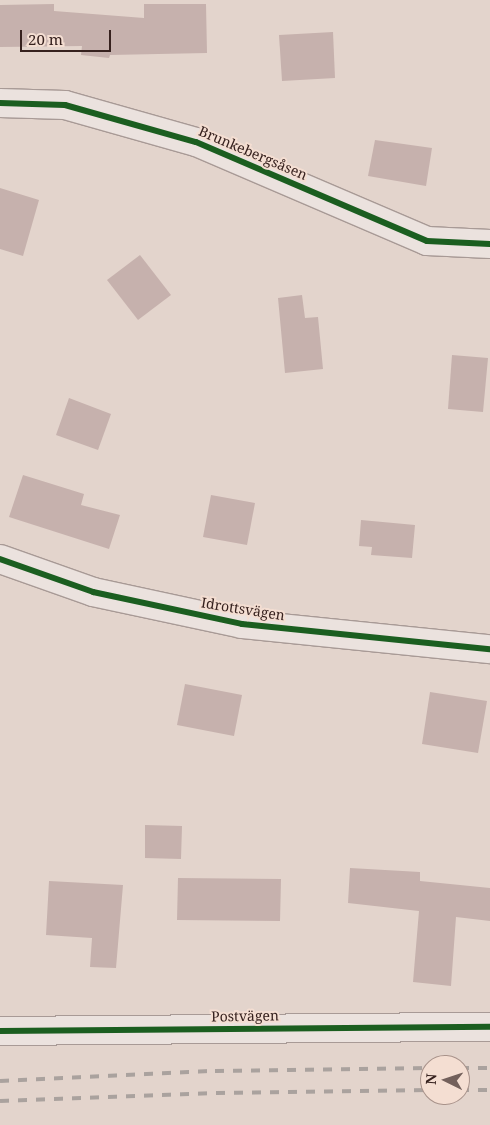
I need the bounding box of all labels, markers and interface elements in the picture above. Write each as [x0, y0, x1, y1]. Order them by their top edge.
scale bar [22, 20, 114, 52]
text: 20 m [28, 29, 63, 49]
street label: Brunkebergsåsen [196, 123, 310, 183]
street label: Idrottsvägen [200, 594, 286, 624]
street label: Postvägen [211, 1007, 279, 1025]
north arrow [420, 1055, 470, 1105]
text: N [421, 1073, 440, 1085]

